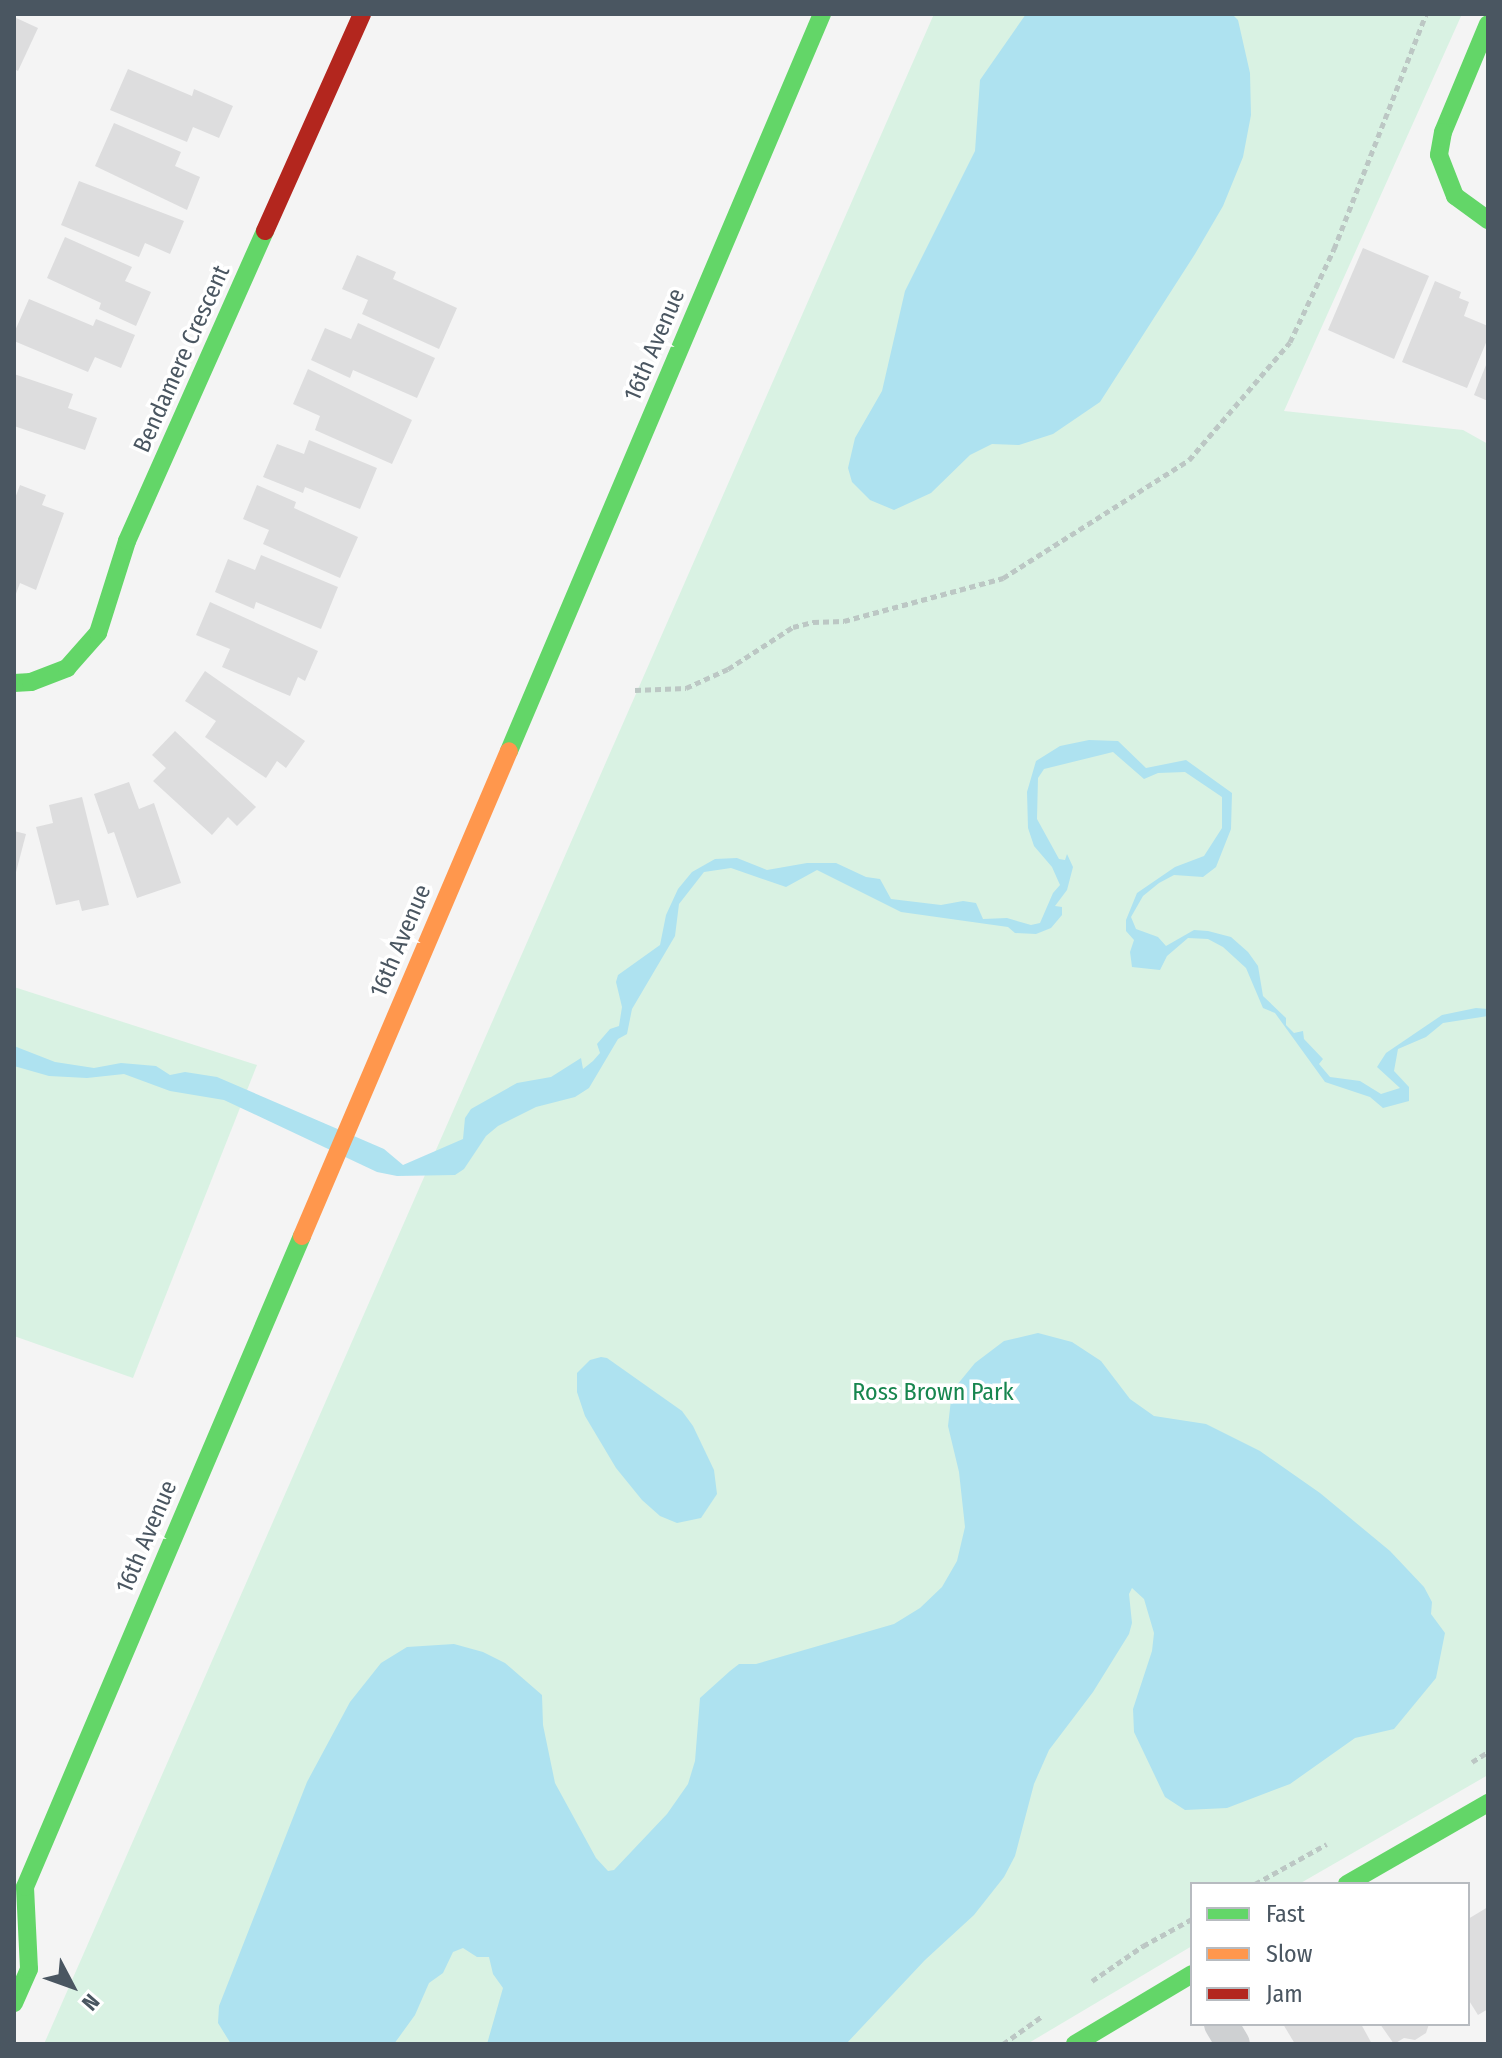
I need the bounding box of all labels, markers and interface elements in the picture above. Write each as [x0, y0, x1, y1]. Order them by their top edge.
street label: Bendamere Crescent [128, 261, 236, 457]
street label: 16th Avenue [618, 284, 692, 406]
street label: 16th Avenue [364, 880, 438, 1002]
park label: Ross Brown Park [852, 1379, 1014, 1407]
street label: 16th Avenue [110, 1476, 184, 1598]
legend [1190, 1882, 1470, 2026]
text: Fast [1266, 1900, 1305, 1928]
text: Slow [1266, 1940, 1312, 1968]
north arrow [32, 1946, 112, 2026]
text: Jam [1266, 1980, 1303, 2008]
text: N [76, 1988, 105, 2016]

